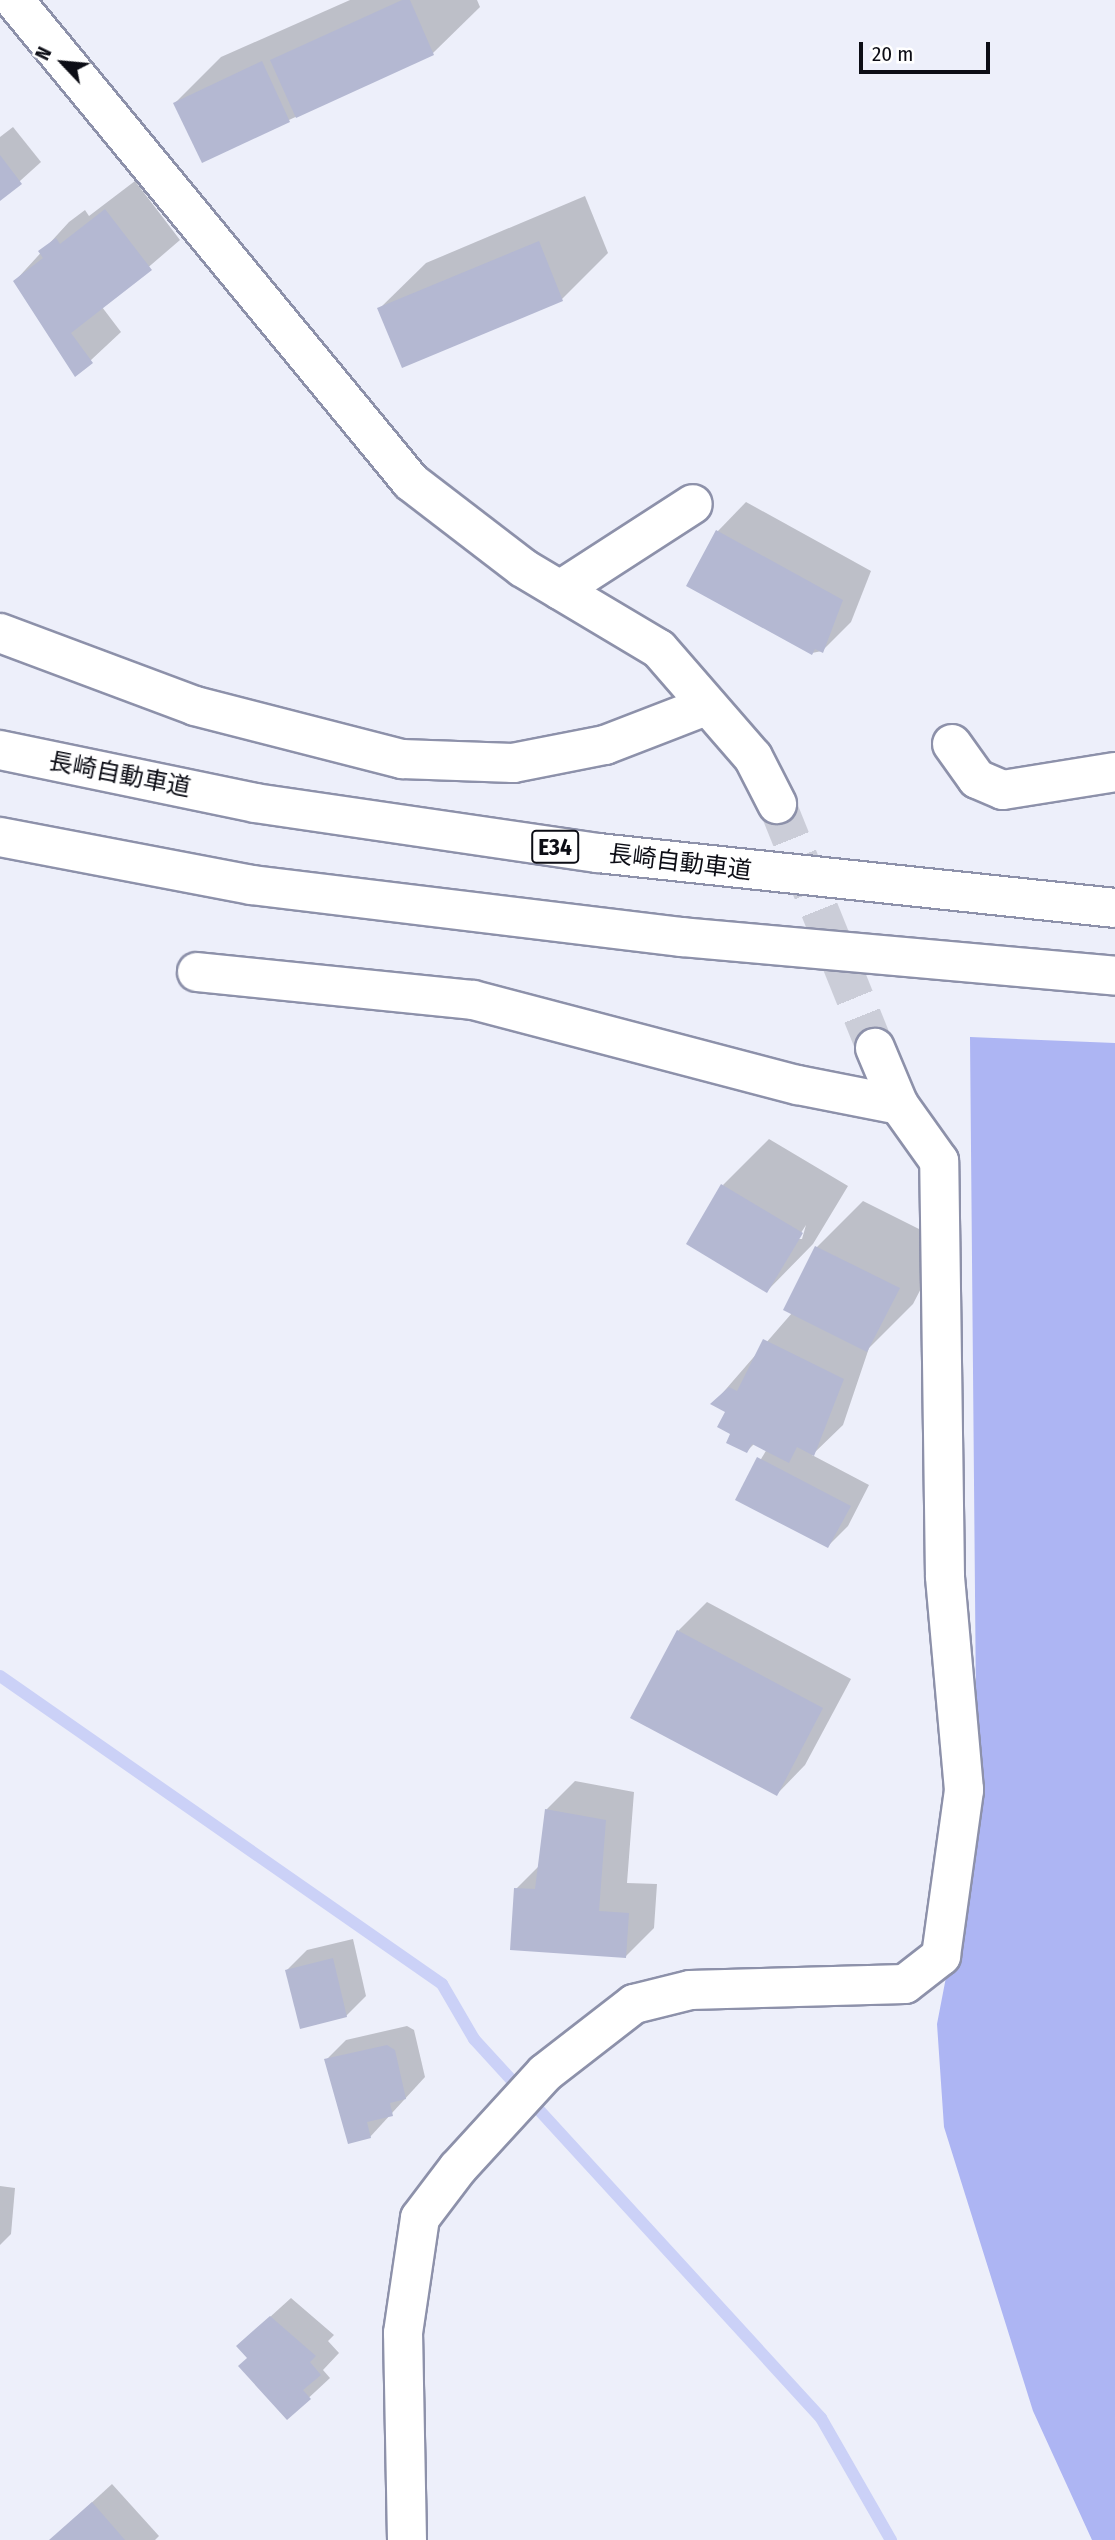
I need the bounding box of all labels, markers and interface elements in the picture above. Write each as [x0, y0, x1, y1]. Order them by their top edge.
north arrow [28, 28, 98, 98]
scale bar [863, 28, 994, 72]
text: 20 m [872, 41, 913, 67]
text: N [31, 43, 57, 64]
street label: 長崎自動車道 [47, 747, 193, 803]
road number: E34 [530, 828, 580, 866]
street label: 長崎自動車道 [607, 840, 753, 886]

